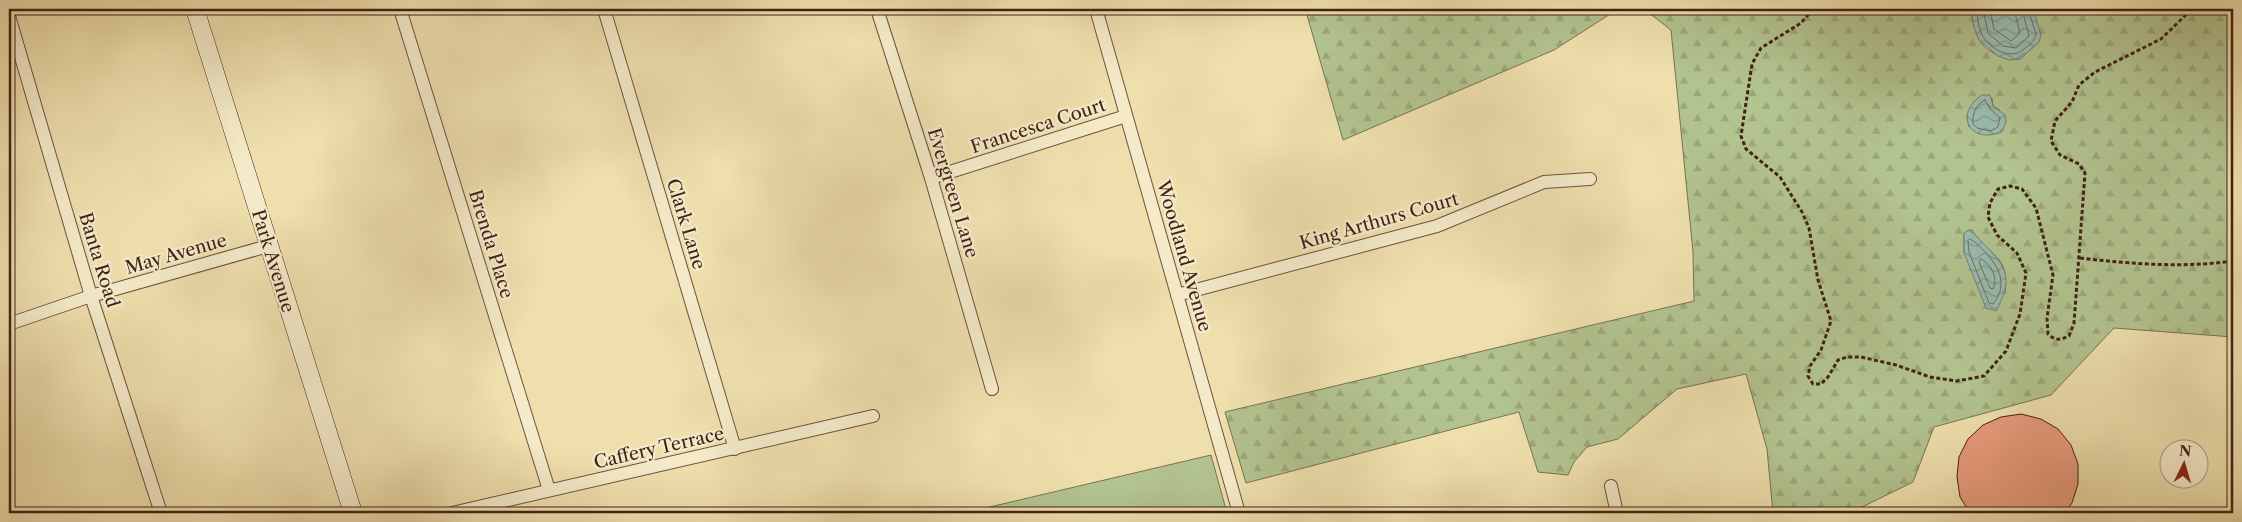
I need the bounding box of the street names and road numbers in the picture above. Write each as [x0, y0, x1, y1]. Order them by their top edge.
street label: Francesca Court [968, 94, 1109, 158]
street label: Evergreen Lane [923, 125, 983, 261]
street label: Clark Lane [662, 176, 710, 272]
street label: Woodland Avenue [1152, 177, 1216, 334]
street label: Brenda Place [464, 187, 518, 301]
street label: King Arthurs Court [1297, 188, 1462, 254]
street label: Park Avenue [247, 207, 299, 315]
street label: Banta Road [74, 210, 124, 310]
street label: May Avenue [123, 229, 229, 279]
street label: Caffery Terrace [592, 422, 726, 474]

